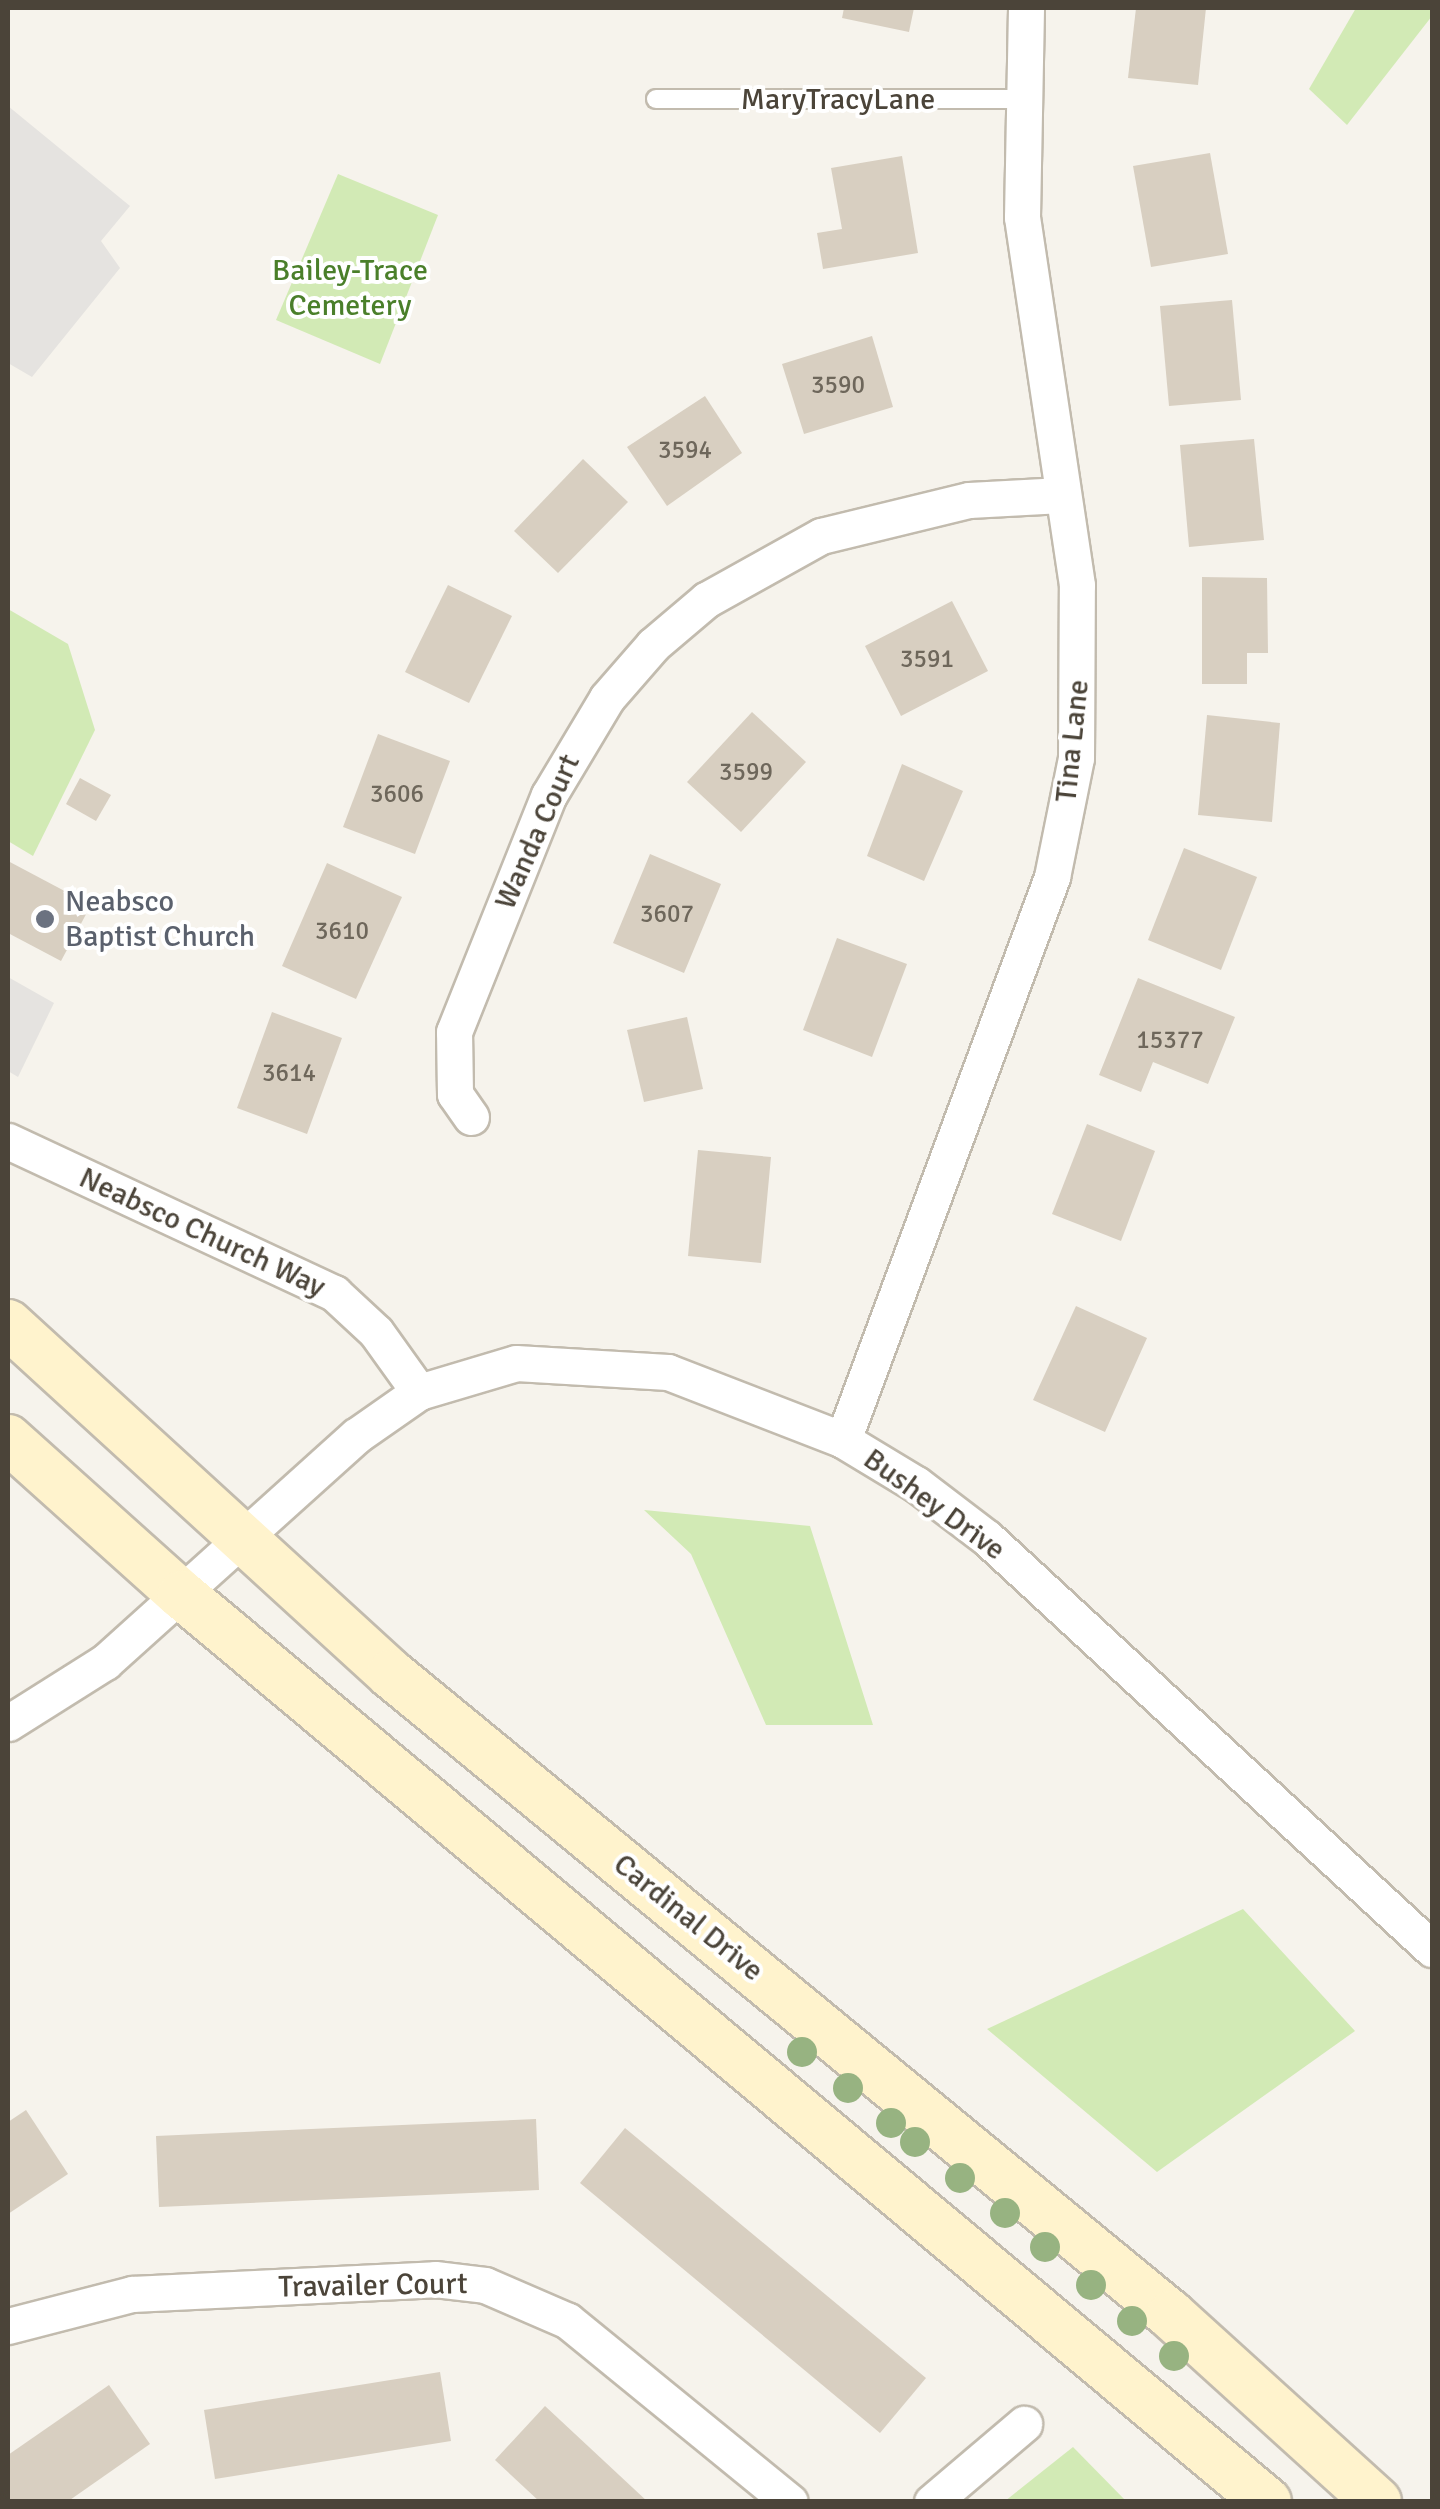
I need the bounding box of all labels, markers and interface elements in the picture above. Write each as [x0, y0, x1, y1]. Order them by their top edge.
street label: MaryTracyLane [741, 82, 935, 118]
park label: Bailey-Trace Cemetery [272, 253, 428, 324]
house number: 3590 [811, 370, 865, 400]
house number: 3594 [658, 435, 712, 465]
house number: 3591 [900, 644, 954, 674]
street label: Tina Lane [1049, 678, 1097, 804]
street label: Wanda Court [488, 749, 588, 915]
house number: 3599 [719, 757, 773, 787]
house number: 3606 [370, 779, 424, 809]
place label: Neabsco Baptist Church [65, 884, 255, 954]
house number: 3607 [640, 899, 694, 929]
marker: Neabsco Baptist Church [34, 908, 56, 930]
house number: 3610 [315, 916, 369, 946]
house number: 15377 [1136, 1025, 1204, 1055]
house number: 3614 [262, 1058, 316, 1088]
street label: Neabsco Church Way [73, 1160, 331, 1306]
street label: Bushey Drive [856, 1442, 1012, 1568]
street label: Cardinal Drive [606, 1847, 770, 1989]
street label: Travailer Court [278, 2266, 468, 2306]

